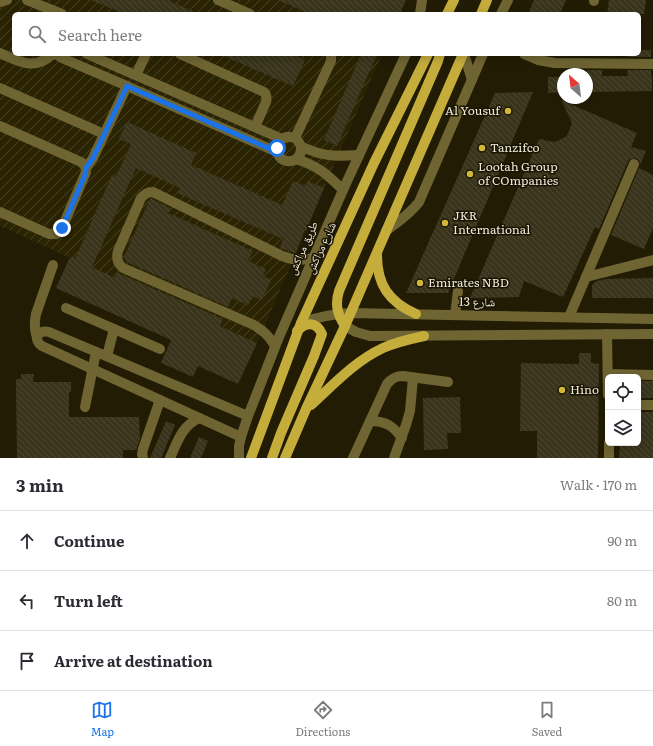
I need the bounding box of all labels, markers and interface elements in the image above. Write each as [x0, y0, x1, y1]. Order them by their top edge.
search box [12, 12, 641, 56]
icon: search [26, 23, 48, 45]
text: Search here [58, 23, 142, 46]
north arrow [557, 68, 593, 104]
place label: Al Yousuf [445, 101, 501, 119]
marker: Al Yousuf [503, 106, 513, 116]
place label: Tanzifco [490, 138, 540, 156]
route start [268, 139, 286, 157]
marker: Tanzifco [477, 143, 487, 153]
place label: Lootah Group of COmpanies [478, 157, 559, 189]
marker: Lootah Group of COmpanies [465, 169, 475, 179]
place label: JKR International [453, 206, 530, 238]
street label: طريق مراكش [282, 218, 322, 277]
street label: شارع مراكش [300, 218, 340, 277]
marker: JKR International [440, 218, 450, 228]
route end [53, 219, 71, 237]
place label: Emirates NBD [428, 273, 509, 291]
marker: Emirates NBD [415, 278, 425, 288]
street label: شارع 13 [459, 292, 496, 310]
map controls [605, 374, 641, 446]
button: locate [605, 374, 641, 410]
place label: Hino [570, 380, 599, 398]
marker: Hino [557, 385, 567, 395]
button: layers [605, 410, 641, 446]
text: 3 min [16, 472, 64, 497]
text: Walk · 170 m [560, 475, 637, 494]
text: Continue [54, 529, 124, 552]
icon: ahead [16, 530, 38, 552]
text: 90 m [607, 531, 637, 550]
text: Turn left [54, 589, 123, 612]
icon: left [16, 590, 38, 612]
text: 80 m [607, 591, 637, 610]
text: Arrive at destination [54, 649, 213, 672]
icon: arrive [16, 650, 38, 672]
tab: Map [91, 699, 114, 739]
tab: Directions [295, 699, 350, 739]
tab: Saved [532, 699, 562, 739]

